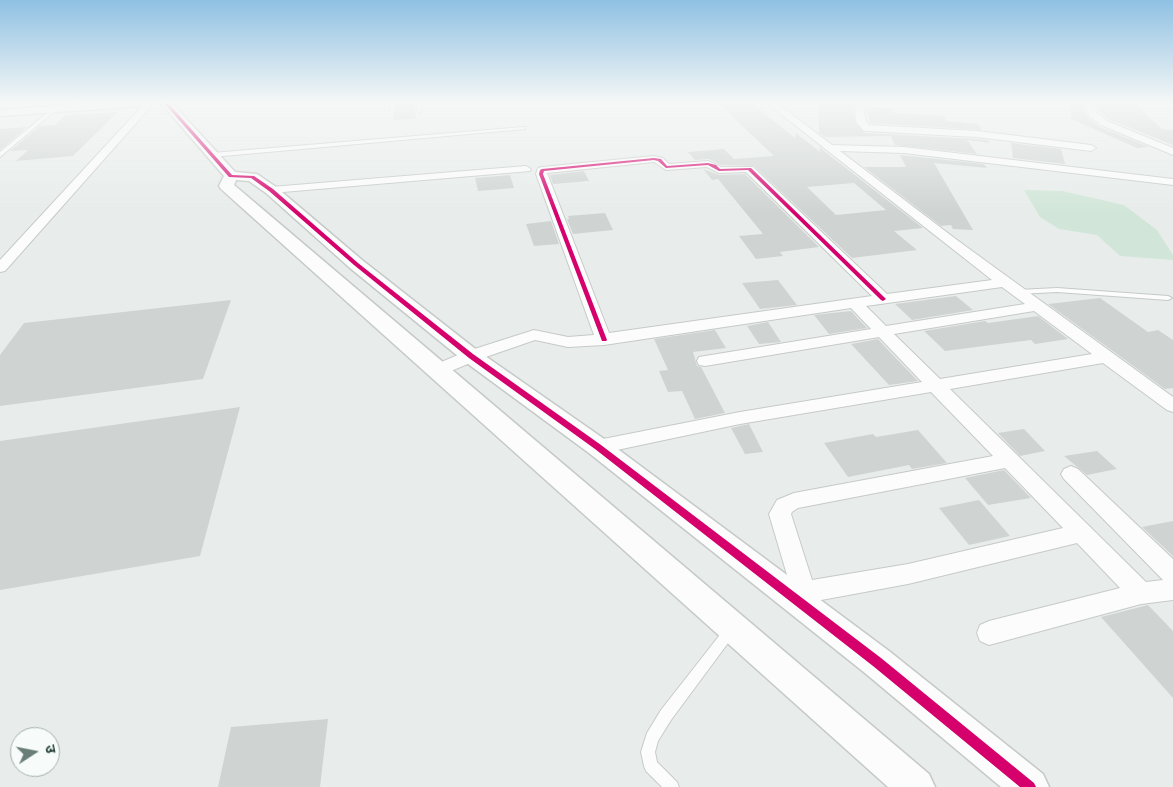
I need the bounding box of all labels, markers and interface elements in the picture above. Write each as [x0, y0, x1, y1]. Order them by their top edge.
north arrow [10, 727, 60, 777]
text: उ [40, 744, 58, 755]

